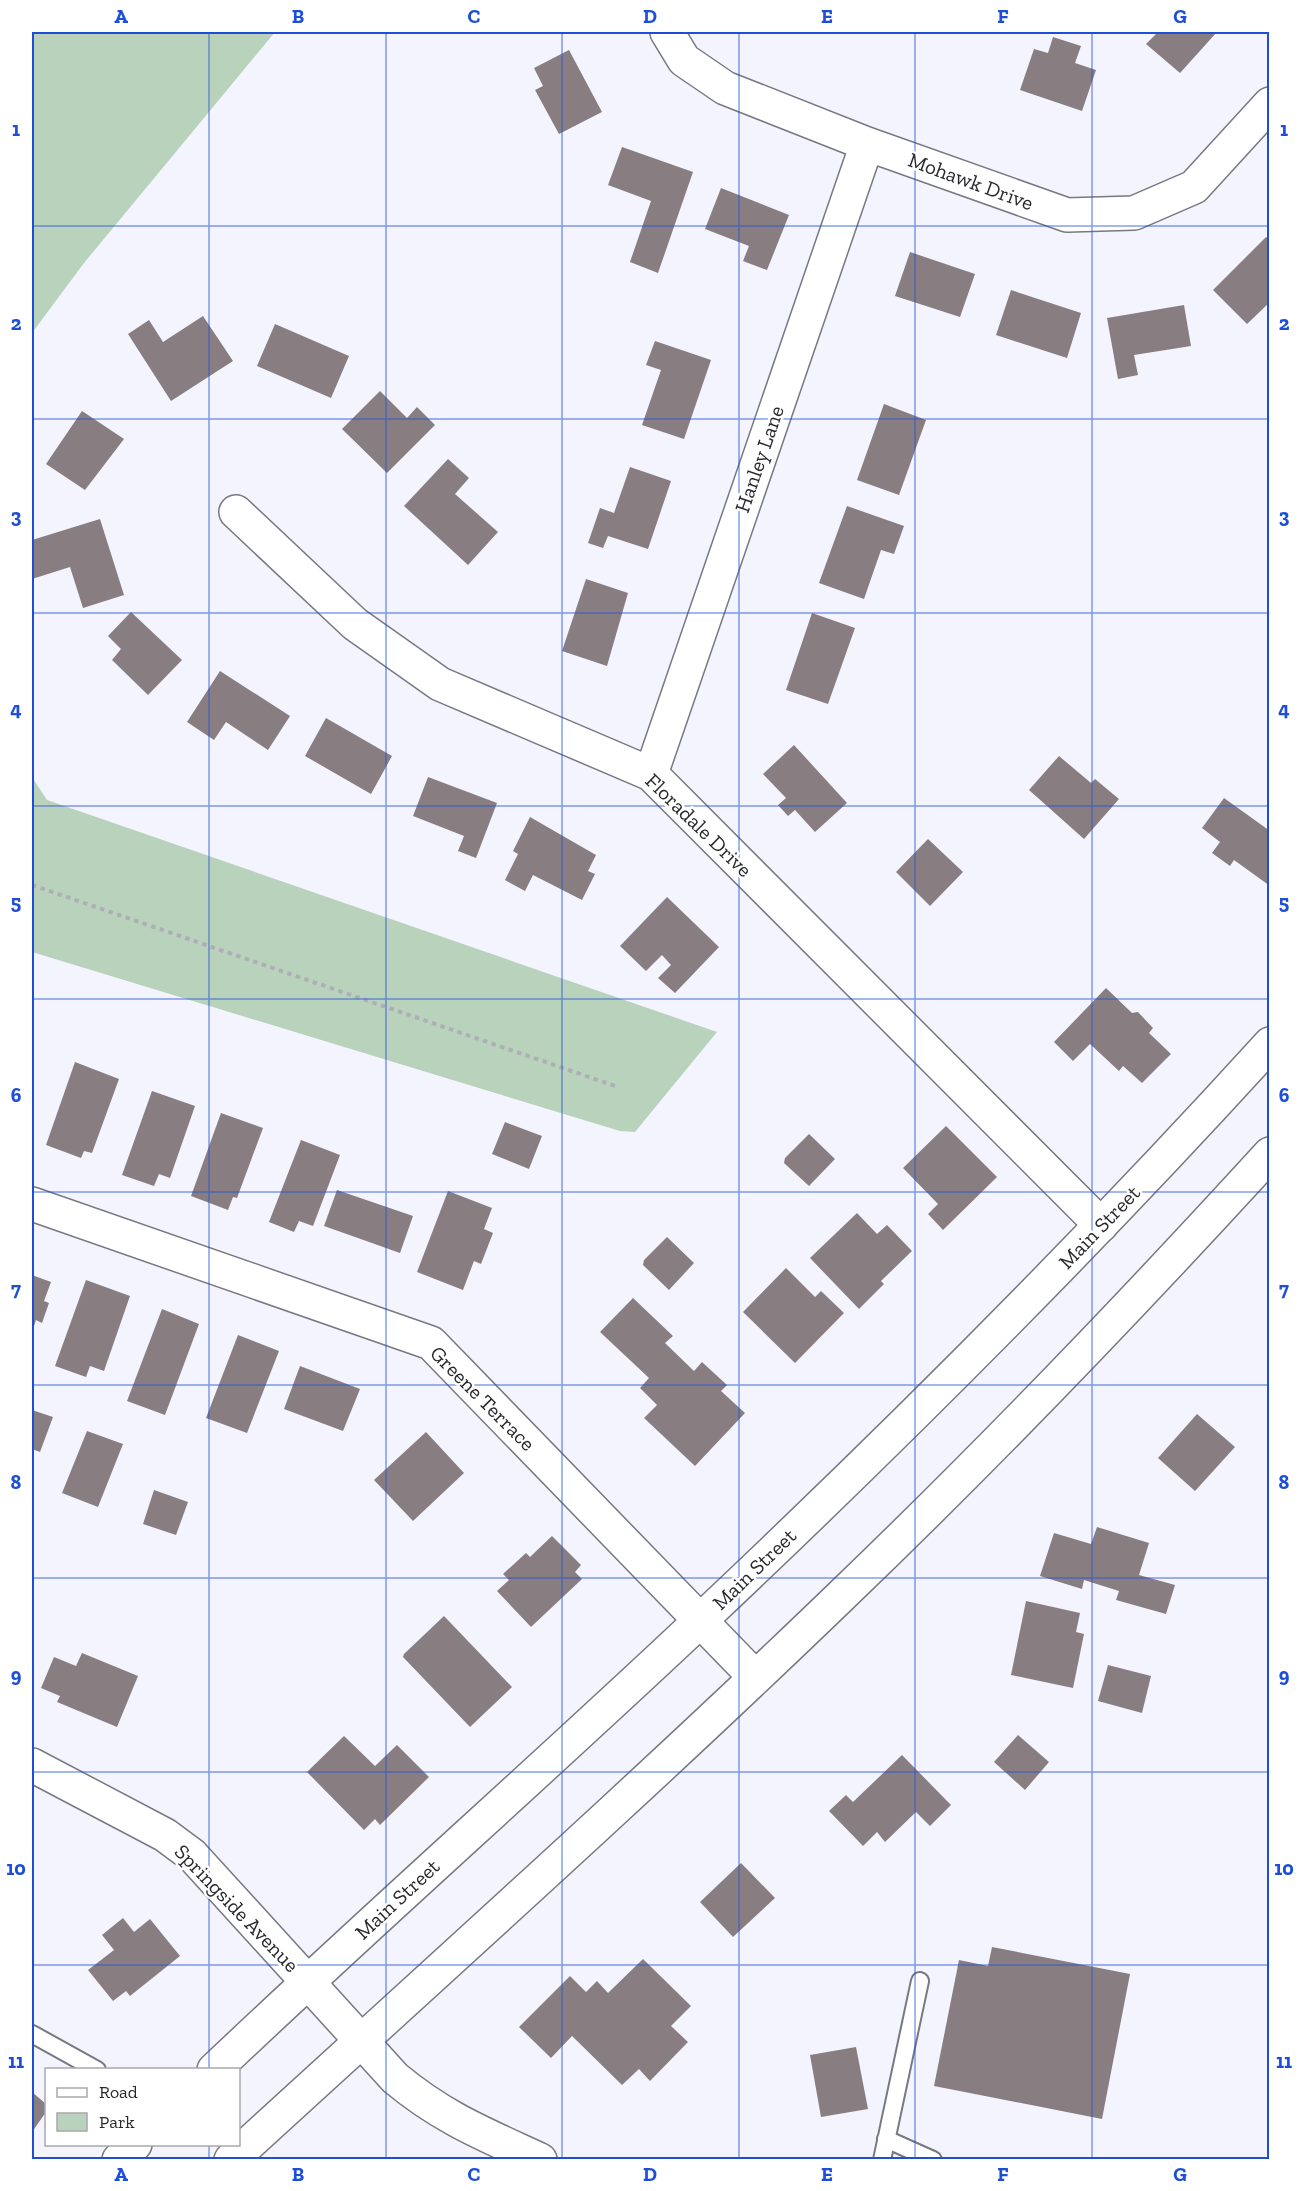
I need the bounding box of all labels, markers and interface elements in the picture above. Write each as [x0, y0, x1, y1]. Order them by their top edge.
text: A [114, 4, 128, 28]
text: B [292, 4, 304, 28]
text: C [468, 4, 481, 28]
text: D [643, 4, 657, 28]
text: E [821, 4, 833, 28]
text: F [997, 4, 1009, 28]
text: G [1173, 4, 1187, 28]
text: 1 [12, 117, 20, 141]
text: 1 [1280, 117, 1288, 141]
street label: Mohawk Drive [905, 147, 1037, 215]
text: 2 [11, 311, 22, 335]
text: 2 [1279, 311, 1290, 335]
street label: Hanley Lane [729, 402, 789, 516]
text: 3 [11, 504, 22, 528]
text: 3 [1279, 504, 1290, 528]
text: 4 [10, 697, 22, 721]
text: 4 [1278, 697, 1290, 721]
street label: Floradale Drive [641, 768, 758, 882]
text: 5 [11, 890, 21, 914]
text: 5 [1279, 890, 1289, 914]
text: 6 [11, 1083, 22, 1107]
text: 6 [1279, 1083, 1290, 1107]
street label: Main Street [1053, 1180, 1145, 1274]
text: 7 [11, 1277, 21, 1301]
text: 7 [1279, 1277, 1289, 1301]
street label: Greene Terrace [425, 1340, 541, 1456]
text: 8 [11, 1470, 22, 1494]
text: 8 [1279, 1470, 1290, 1494]
street label: Main Street [707, 1523, 801, 1615]
text: 9 [11, 1663, 22, 1687]
text: 9 [1279, 1663, 1290, 1687]
street label: Springside Avenue [170, 1839, 304, 1977]
street label: Main Street [350, 1853, 445, 1944]
text: 10 [6, 1856, 26, 1880]
text: 10 [1274, 1856, 1294, 1880]
text: 11 [8, 2049, 24, 2073]
text: 11 [1276, 2049, 1292, 2073]
legend [45, 2068, 240, 2146]
text: Road [99, 2081, 138, 2103]
text: Park [99, 2111, 135, 2133]
text: A [114, 2162, 128, 2186]
text: B [292, 2162, 304, 2186]
text: C [468, 2162, 481, 2186]
text: D [643, 2162, 657, 2186]
text: E [821, 2162, 833, 2186]
text: F [997, 2162, 1009, 2186]
text: G [1173, 2162, 1187, 2186]

